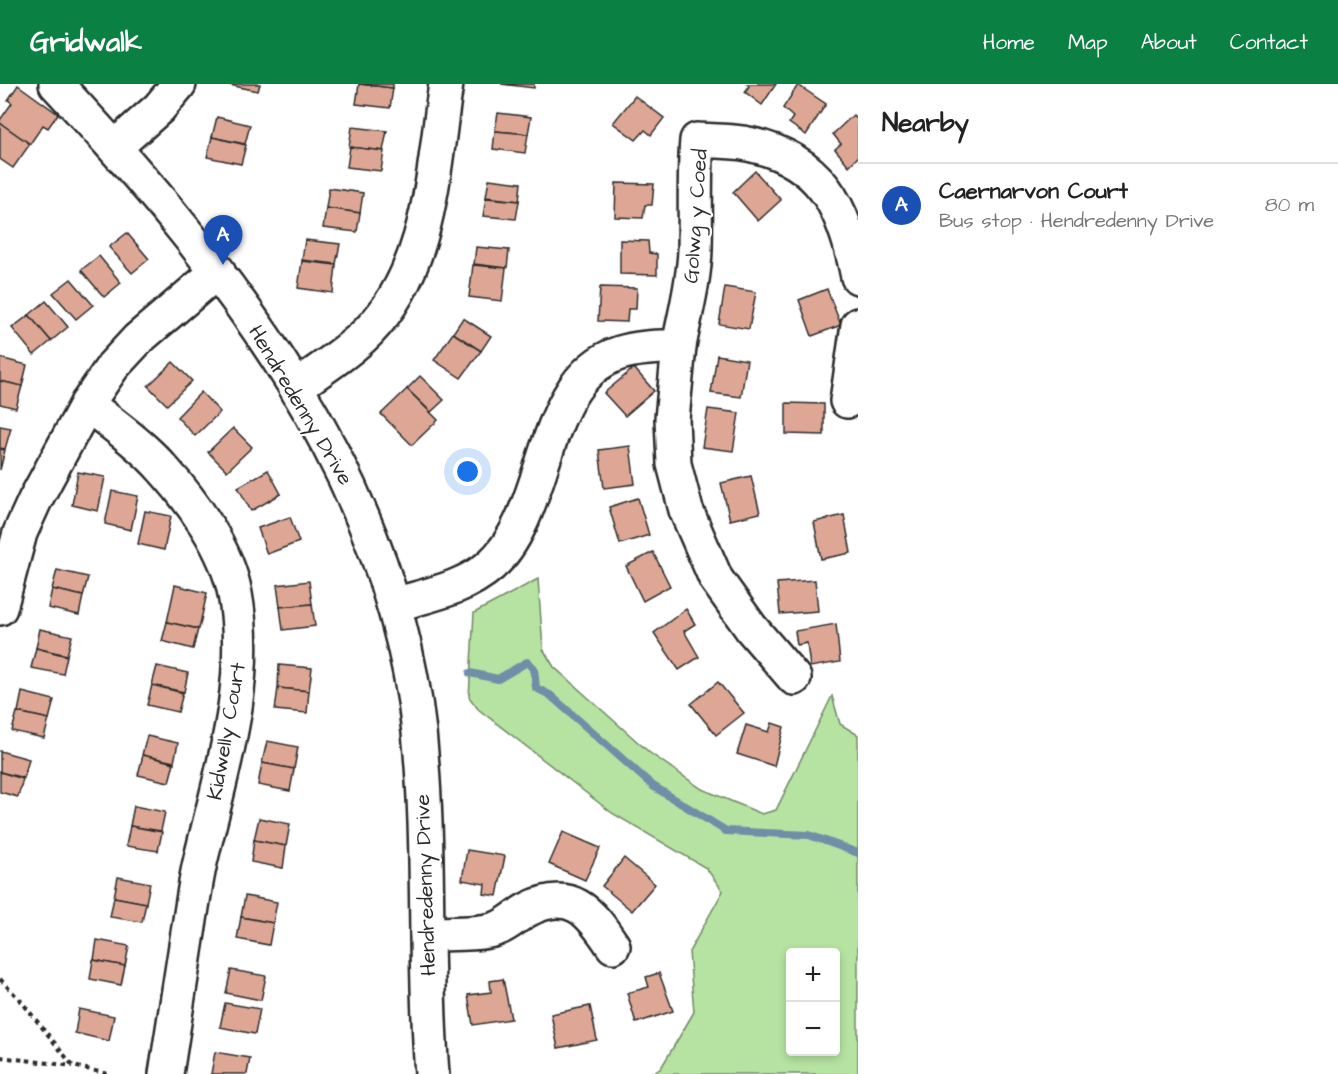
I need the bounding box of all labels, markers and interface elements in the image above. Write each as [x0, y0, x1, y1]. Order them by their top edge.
text: Gridwalk [30, 23, 142, 62]
text: Home [983, 28, 1035, 57]
text: Map [1068, 28, 1108, 57]
text: About [1141, 28, 1197, 57]
text: Contact [1230, 28, 1308, 57]
text: Nearby [882, 105, 969, 141]
street label: Golwg y Coed [676, 148, 717, 284]
text: Caernarvon Court [939, 176, 1128, 207]
text: A [895, 191, 908, 219]
text: 80 m [1265, 191, 1314, 219]
text: Bus stop · Hendredenny Drive [939, 207, 1214, 235]
pin: A [204, 216, 242, 265]
street label: Hendredenny Drive [240, 320, 360, 492]
your location [453, 457, 482, 486]
street label: Kidwelly Court [200, 660, 255, 802]
street label: Hendredenny Drive [408, 793, 445, 976]
map controls [786, 948, 840, 1056]
button: + [786, 948, 840, 1002]
button: − [786, 1002, 840, 1056]

